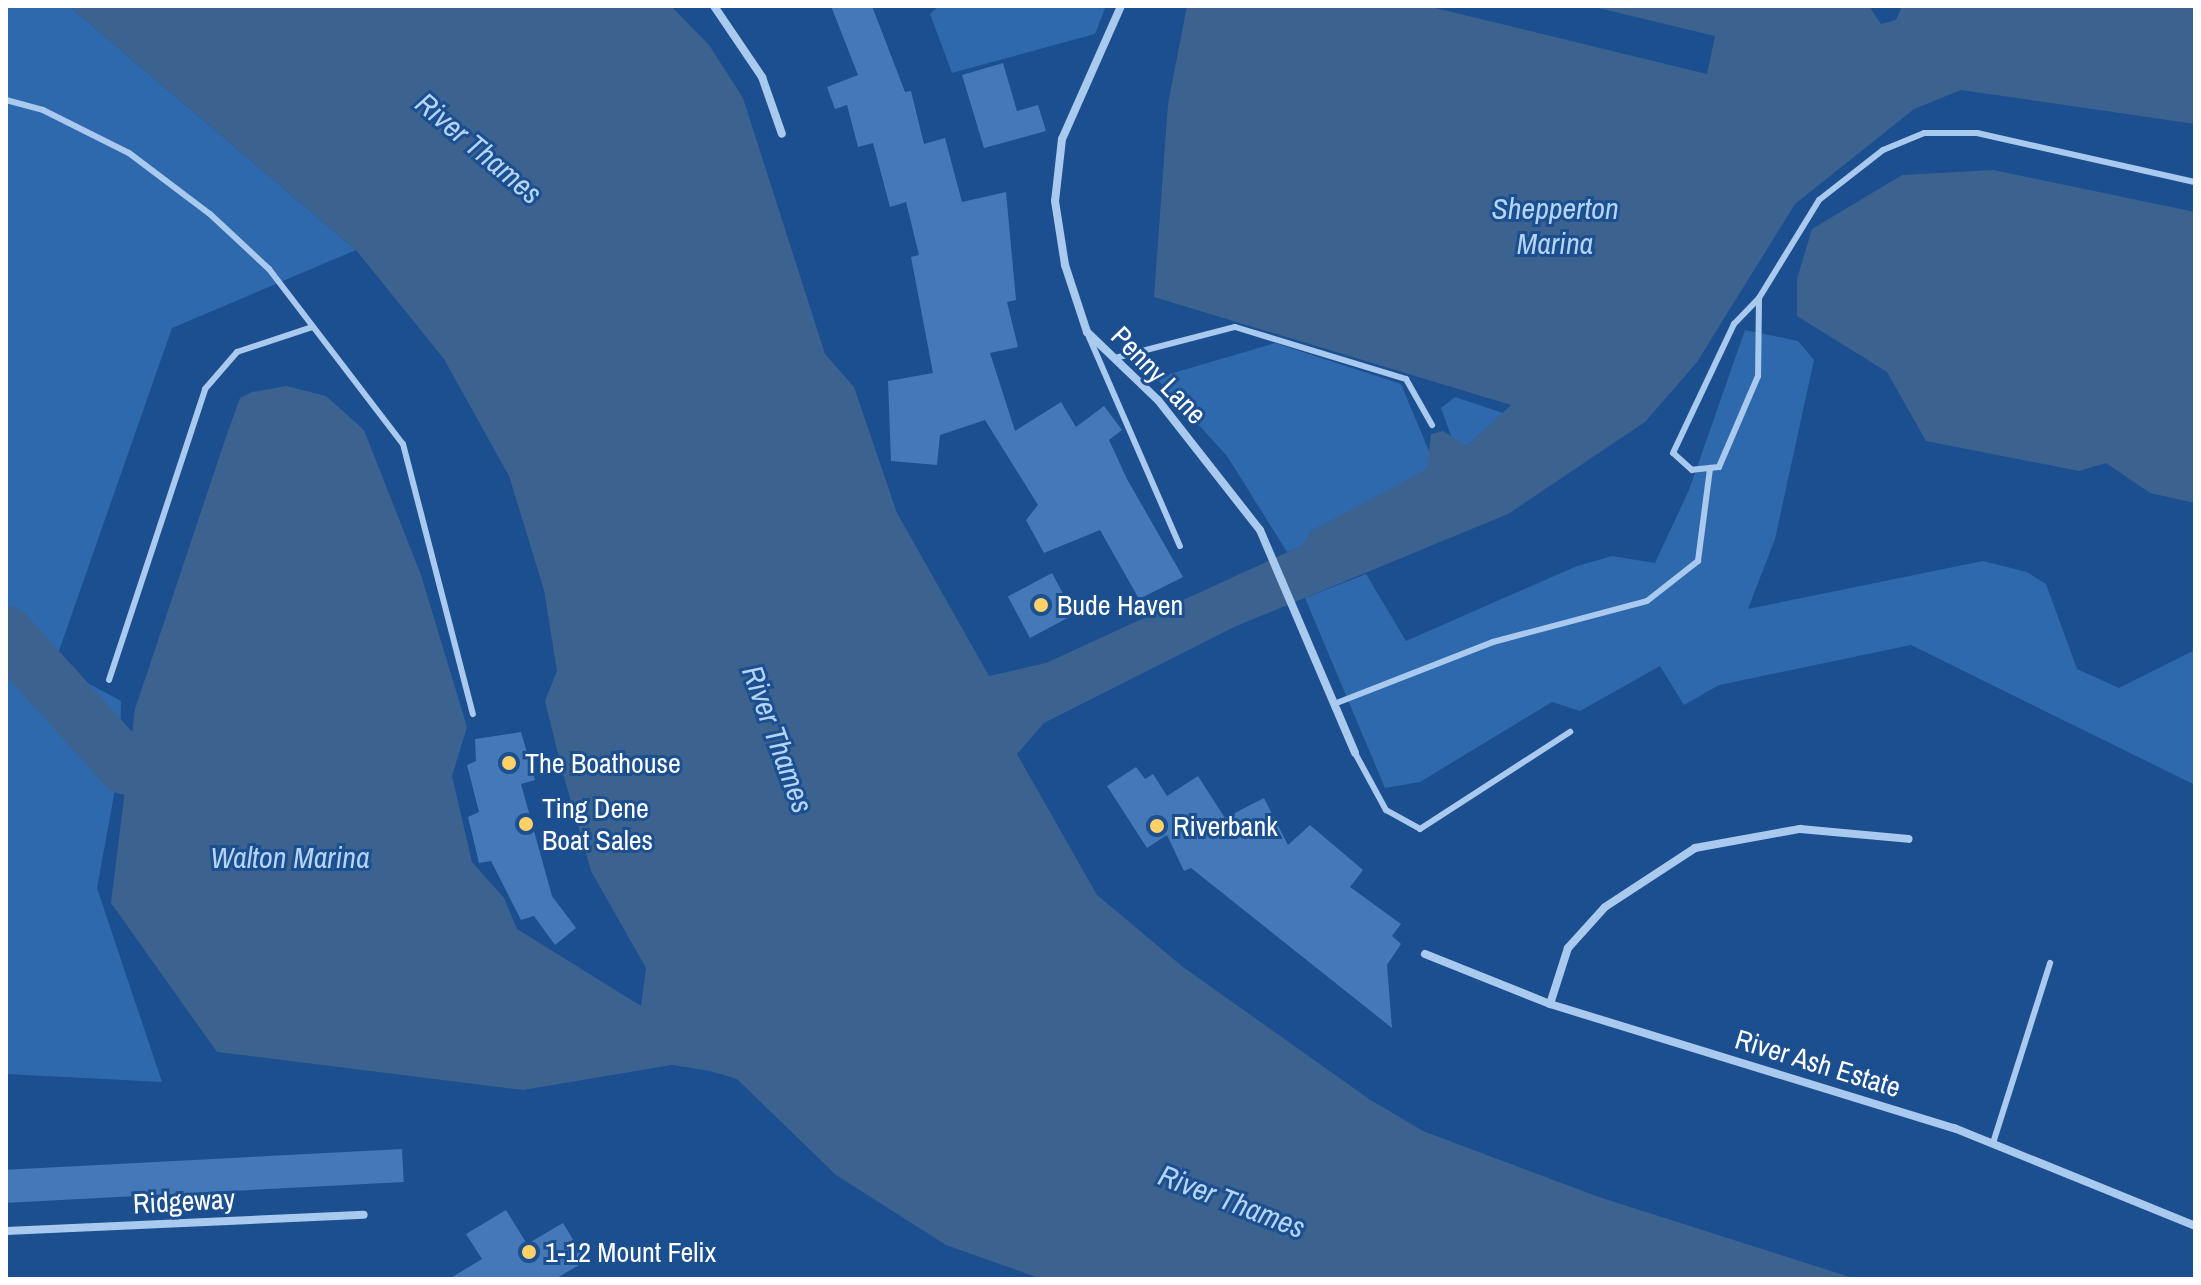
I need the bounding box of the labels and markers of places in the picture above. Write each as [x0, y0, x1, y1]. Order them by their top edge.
place label: Bude Haven [1057, 588, 1183, 622]
marker: Bude Haven [1032, 596, 1050, 614]
place label: The Boathouse [525, 746, 681, 780]
marker: The Boathouse [500, 754, 518, 772]
place label: Ting Dene Boat Sales [542, 791, 653, 857]
place label: Riverbank [1173, 809, 1278, 843]
marker: Ting Dene Boat Sales [517, 815, 535, 833]
marker: Riverbank [1148, 817, 1166, 835]
place label: 1-12 Mount Felix [545, 1235, 716, 1269]
marker: 1-12 Mount Felix [520, 1243, 538, 1261]

